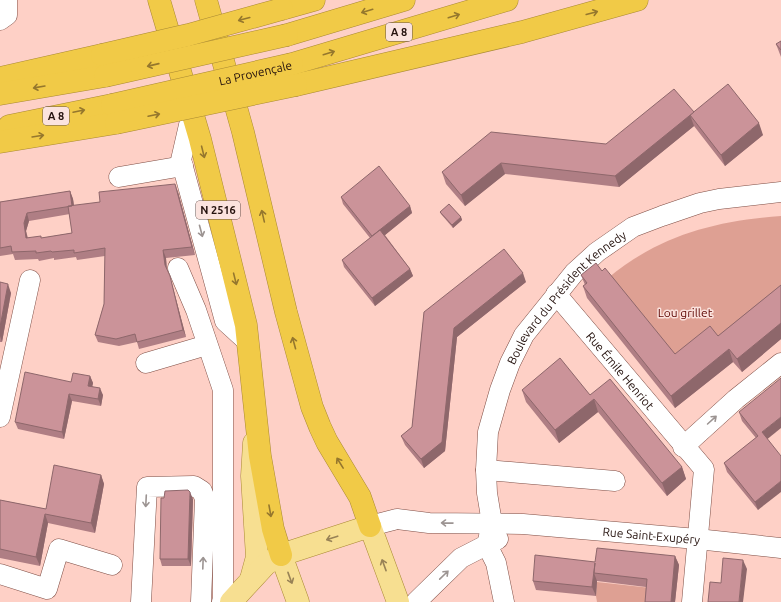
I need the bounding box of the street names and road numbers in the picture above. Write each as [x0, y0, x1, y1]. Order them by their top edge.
road number: A 8 [386, 23, 412, 41]
street label: La Provençale [218, 58, 293, 87]
road number: A 8 [43, 107, 69, 125]
road number: N 2516 [196, 201, 240, 219]
street label: Boulevard du Président Kennedy [504, 228, 628, 366]
street label: Rue Émile Henriot [584, 329, 657, 412]
street label: Rue Saint-Exupéry [602, 524, 701, 546]

